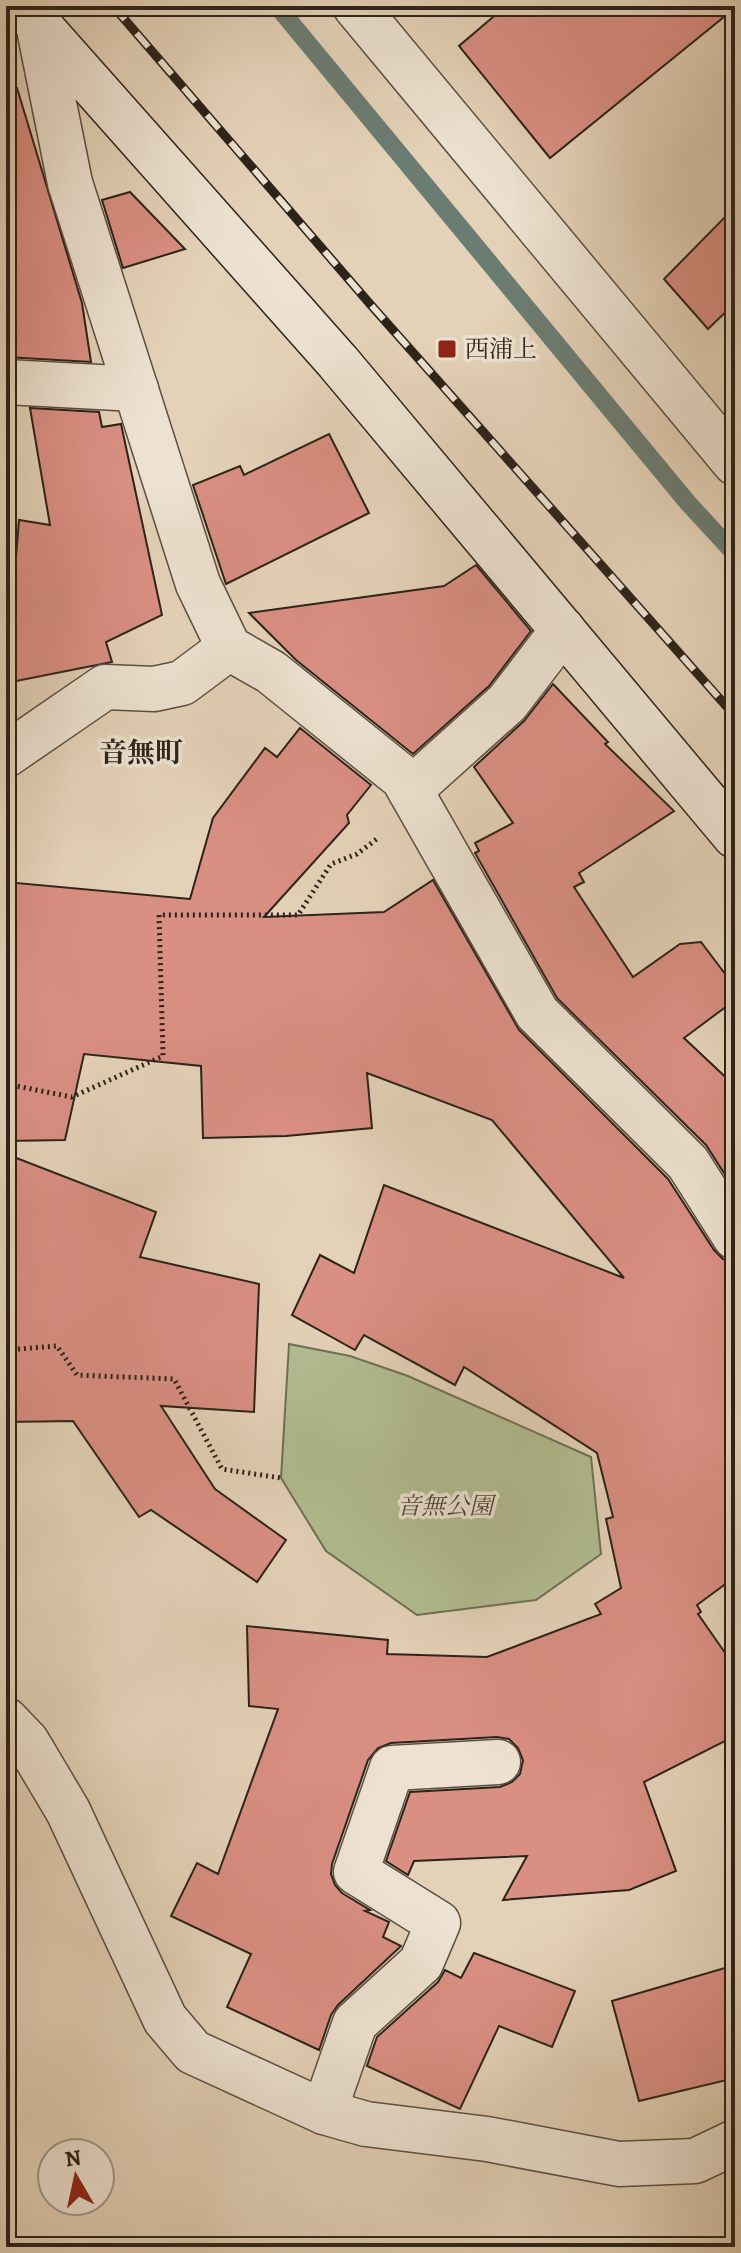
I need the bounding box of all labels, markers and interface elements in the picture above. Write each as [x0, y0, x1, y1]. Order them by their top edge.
place label: 西浦上 [465, 333, 537, 365]
marker: 西浦上 [436, 338, 458, 360]
district label: 音無町 [99, 734, 183, 772]
park label: 音無公園 [397, 1490, 497, 1522]
north arrow [36, 2137, 116, 2217]
text: N [63, 2142, 83, 2174]

